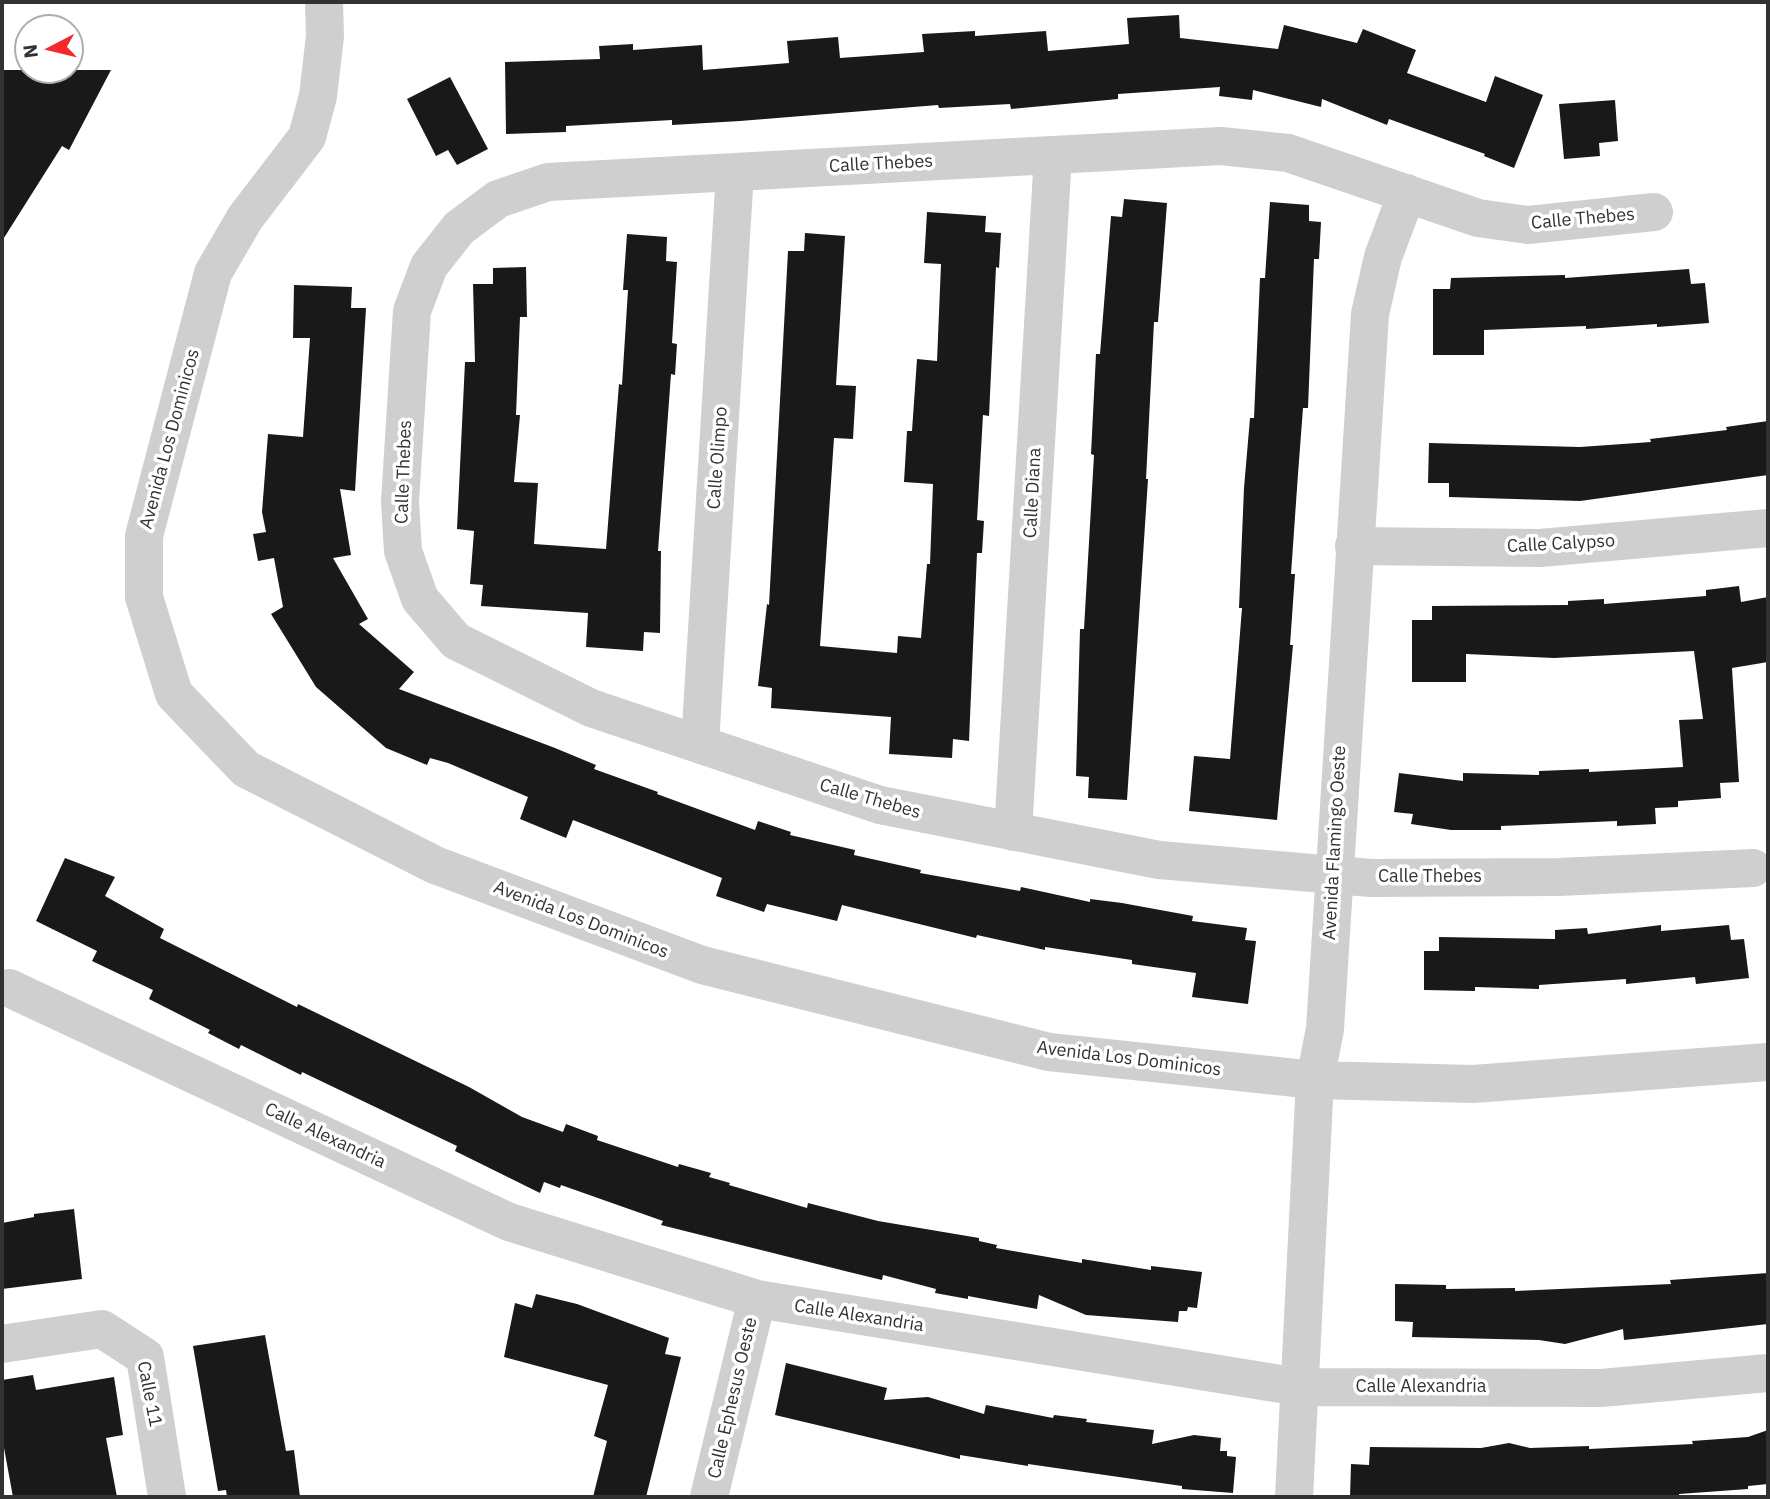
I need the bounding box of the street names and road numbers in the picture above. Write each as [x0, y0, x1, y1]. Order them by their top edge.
street label: Calle Thebes [828, 150, 934, 178]
street label: Calle Thebes [1530, 204, 1636, 234]
street label: Avenida Los Dominicos [136, 347, 204, 531]
street label: Calle Olimpo [704, 406, 732, 510]
street label: Calle Thebes [391, 420, 417, 524]
street label: Calle Diana [1020, 447, 1046, 539]
street label: Calle Calypso [1506, 530, 1616, 558]
street label: Avenida Flamingo Oeste [1319, 745, 1351, 941]
street label: Calle Thebes [817, 774, 923, 824]
street label: Calle Thebes [1378, 866, 1482, 888]
street label: Avenida Los Dominicos [490, 877, 672, 963]
street label: Avenida Los Dominicos [1036, 1037, 1222, 1081]
street label: Calle Alexandria [261, 1099, 389, 1173]
street label: Calle Alexandria [793, 1295, 925, 1337]
street label: Calle Ephesus Oeste [704, 1315, 762, 1481]
street label: Calle 11 [132, 1359, 166, 1429]
street label: Calle Alexandria [1356, 1376, 1486, 1398]

